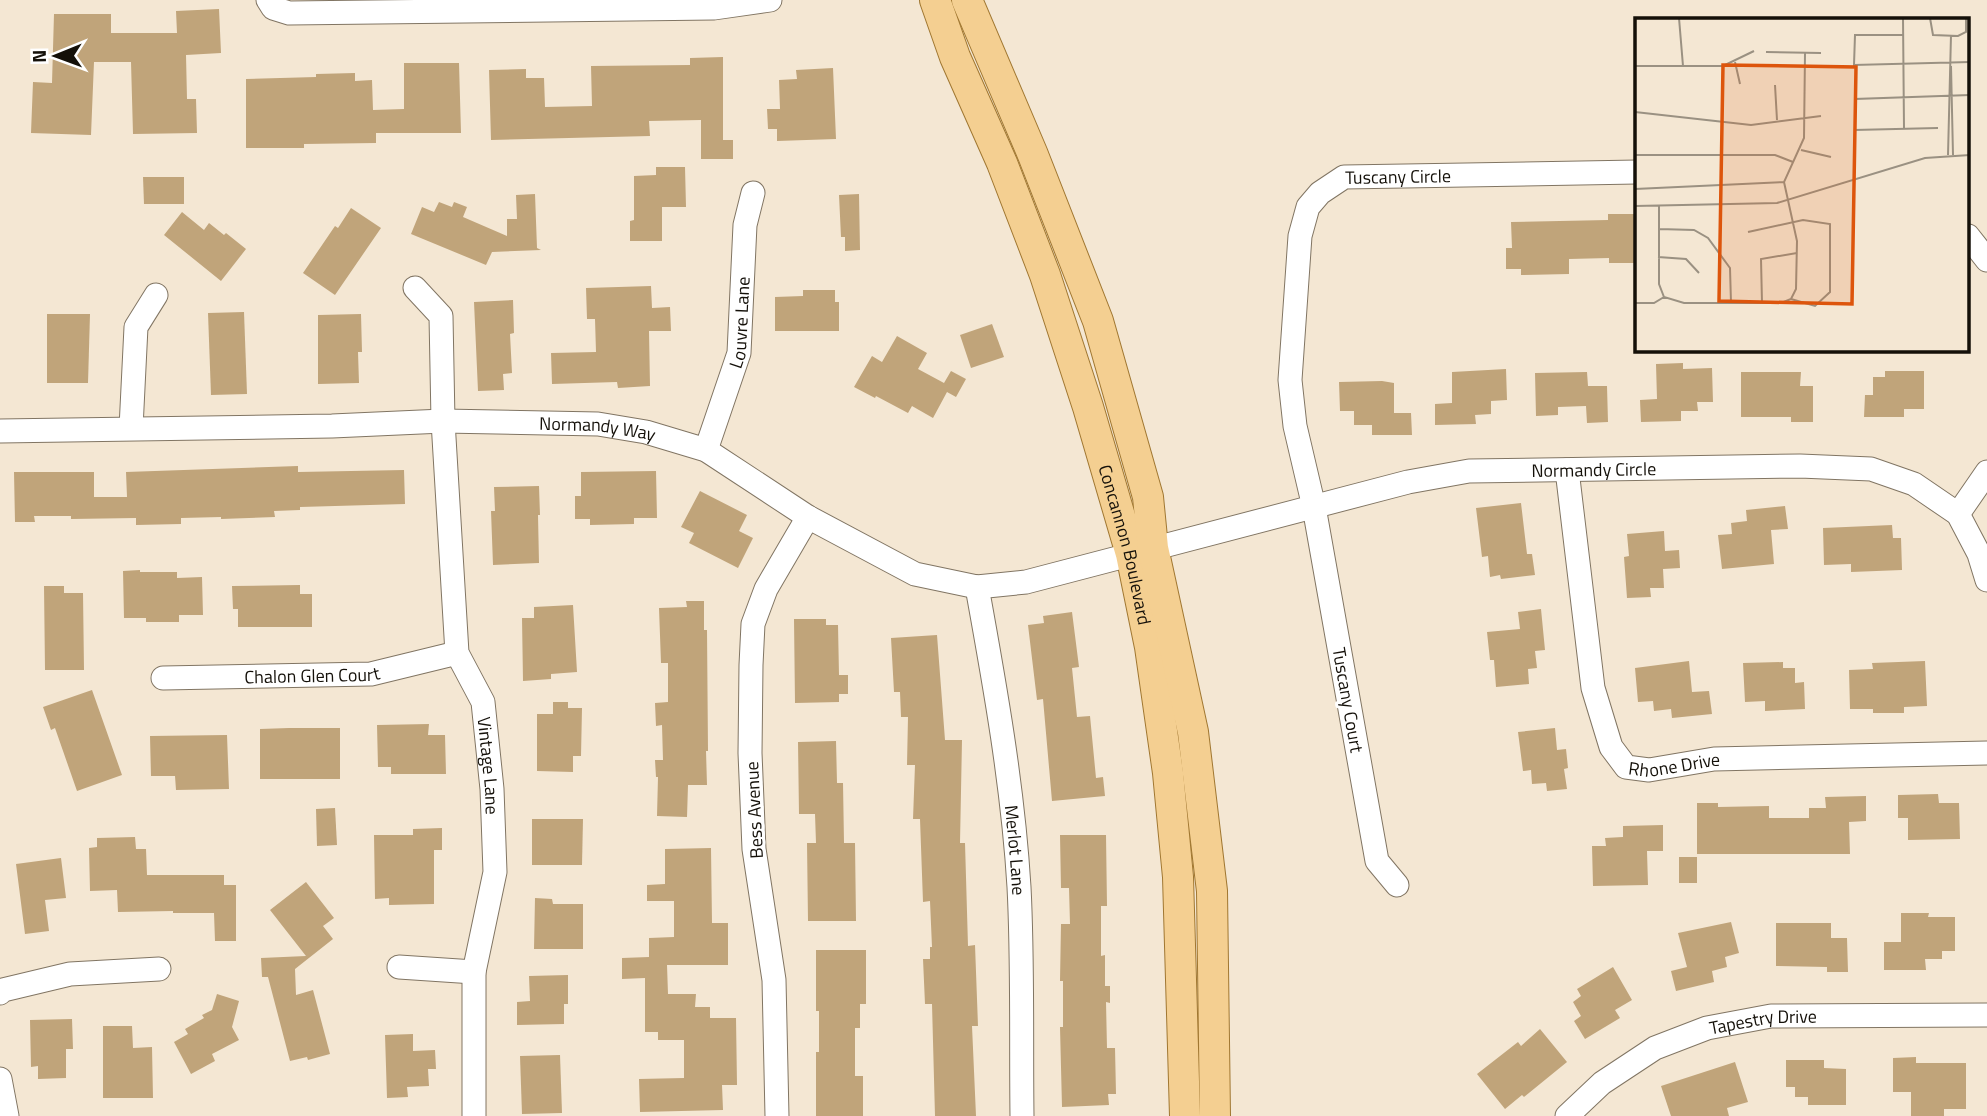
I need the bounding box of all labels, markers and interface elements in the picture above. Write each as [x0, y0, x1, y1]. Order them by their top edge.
inset map [1635, 18, 1969, 352]
north arrow [21, 21, 91, 91]
text: N [24, 49, 53, 63]
street label: Tuscany Circle [1345, 162, 1451, 190]
street label: Louvre Lane [721, 276, 756, 372]
street label: Normandy Way [539, 409, 659, 448]
street label: Normandy Circle [1531, 455, 1656, 484]
street label: Concannon Boulevard [1092, 461, 1159, 627]
street label: Tuscany Court [1325, 645, 1371, 755]
street label: Chalon Glen Court [244, 659, 383, 690]
street label: Vintage Lane [471, 715, 506, 815]
street label: Rhone Drive [1627, 745, 1720, 783]
street label: Bess Avenue [738, 761, 770, 859]
street label: Merlot Lane [998, 803, 1033, 896]
street label: Tapestry Drive [1707, 1002, 1817, 1041]

